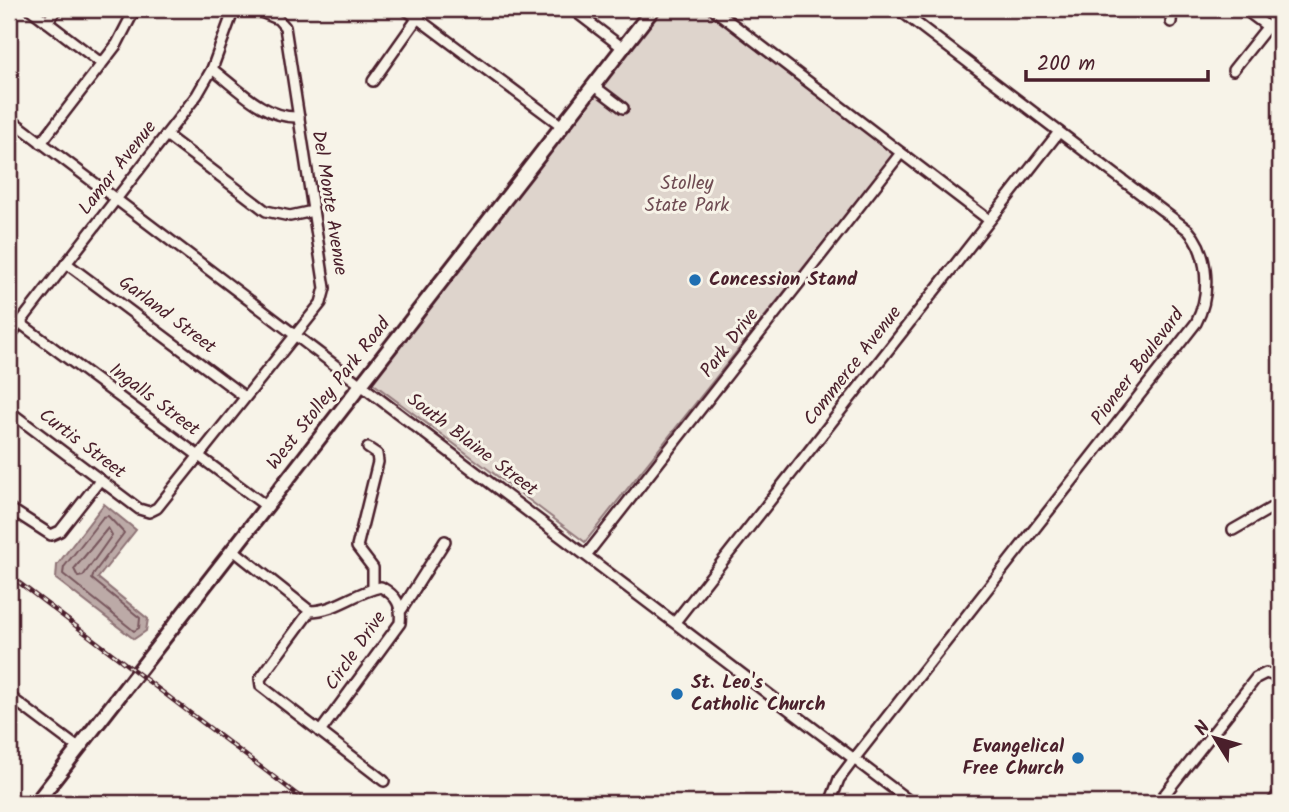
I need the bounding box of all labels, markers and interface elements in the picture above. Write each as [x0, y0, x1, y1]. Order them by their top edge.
scale bar [1026, 38, 1208, 82]
text: 200 m [1037, 48, 1095, 81]
street label: Lamar Avenue [71, 114, 165, 222]
street label: Del Monte Avenue [303, 128, 355, 278]
park label: Stolley State Park [645, 169, 729, 221]
place label: Concession Stand [709, 265, 858, 295]
street label: Garland Street [112, 268, 223, 362]
marker: Concession Stand [687, 272, 703, 288]
street label: Commerce Avenue [796, 299, 910, 433]
street label: Park Drive [693, 301, 767, 384]
street label: Pioneer Boulevard [1084, 302, 1193, 432]
street label: West Stolley Park Road [260, 311, 399, 477]
street label: Ingalls Street [102, 356, 206, 445]
street label: South Blaine Street [400, 386, 544, 505]
street label: Curtis Street [32, 401, 133, 487]
street label: Circle Drive [318, 605, 395, 697]
place label: St. Leo's Catholic Church [691, 668, 826, 720]
marker: St. Leo's Catholic Church [669, 686, 685, 702]
north arrow [1180, 704, 1250, 774]
text: N [1187, 715, 1219, 743]
place label: Evangelical Free Church [962, 732, 1065, 784]
marker: Evangelical Free Church [1070, 750, 1086, 766]

